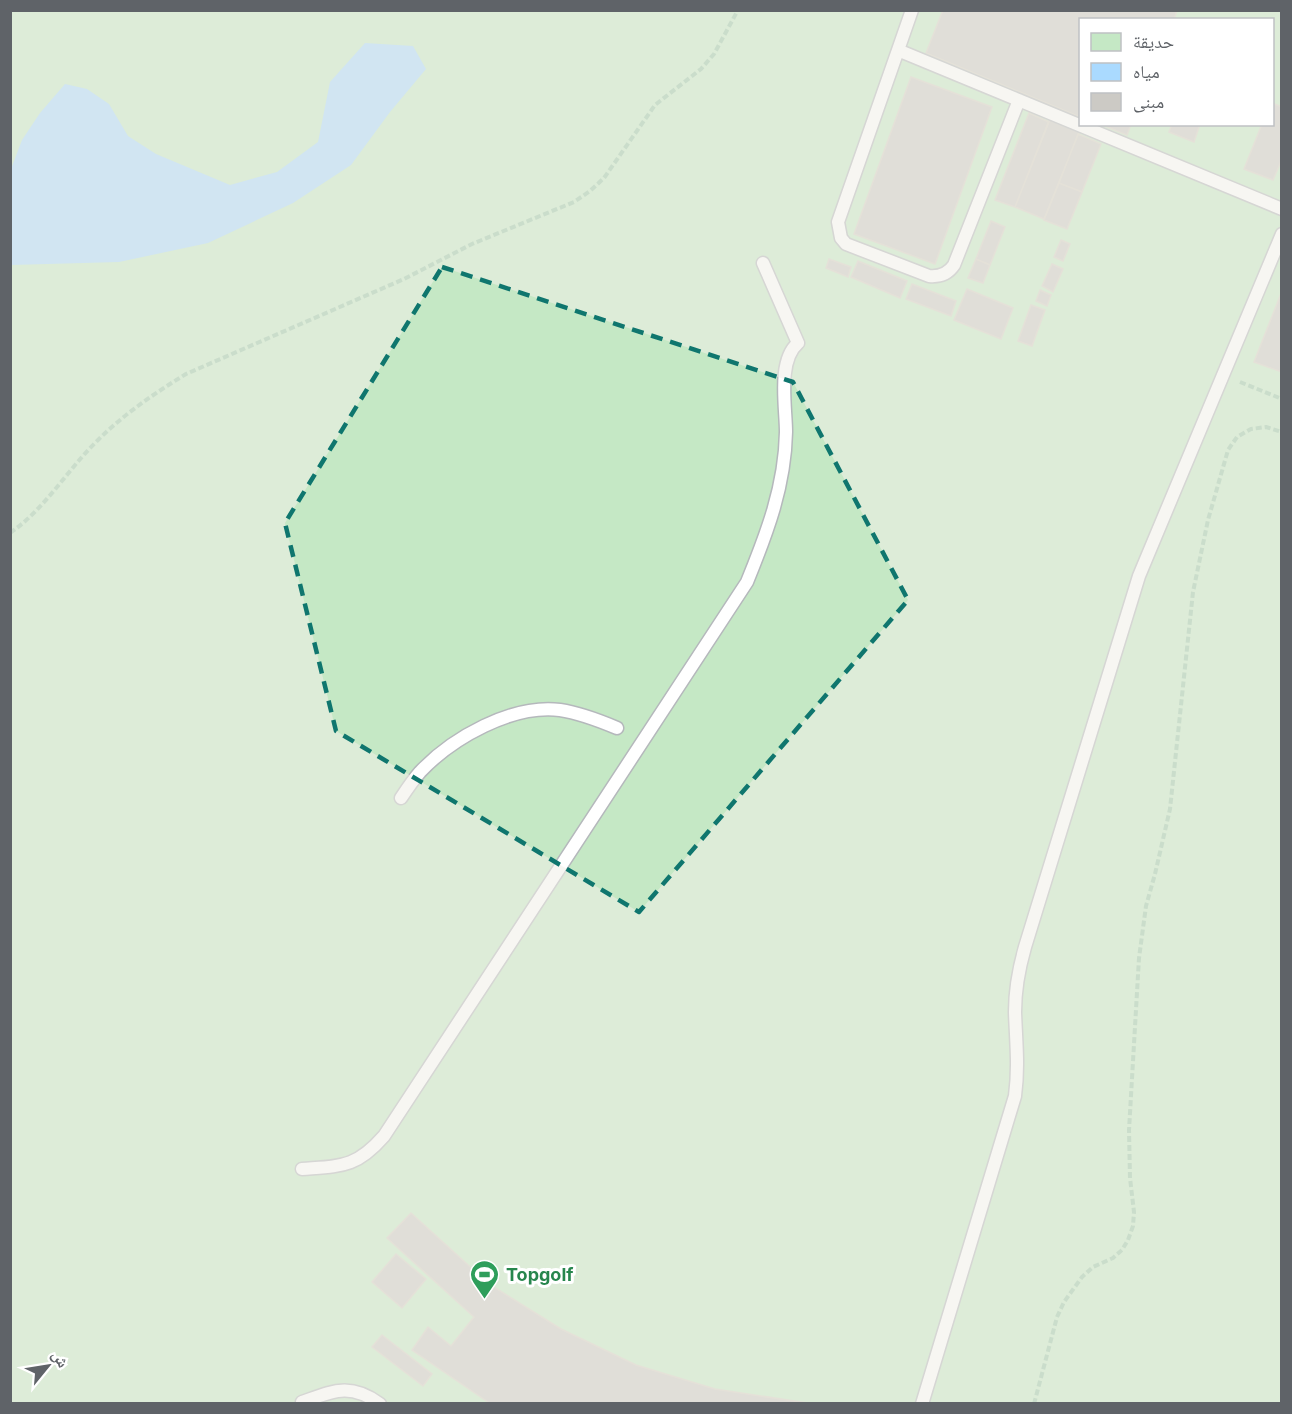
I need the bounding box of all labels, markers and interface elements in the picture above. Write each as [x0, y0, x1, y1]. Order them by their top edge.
legend [1079, 18, 1274, 126]
text: حديقة [1133, 31, 1174, 52]
text: مياه [1133, 61, 1160, 82]
text: مبنى [1133, 91, 1164, 113]
sports icon: Topgolf [469, 1258, 501, 1300]
place label: Topgolf [506, 1264, 573, 1285]
north arrow [18, 1336, 78, 1396]
text: ش [48, 1346, 74, 1371]

